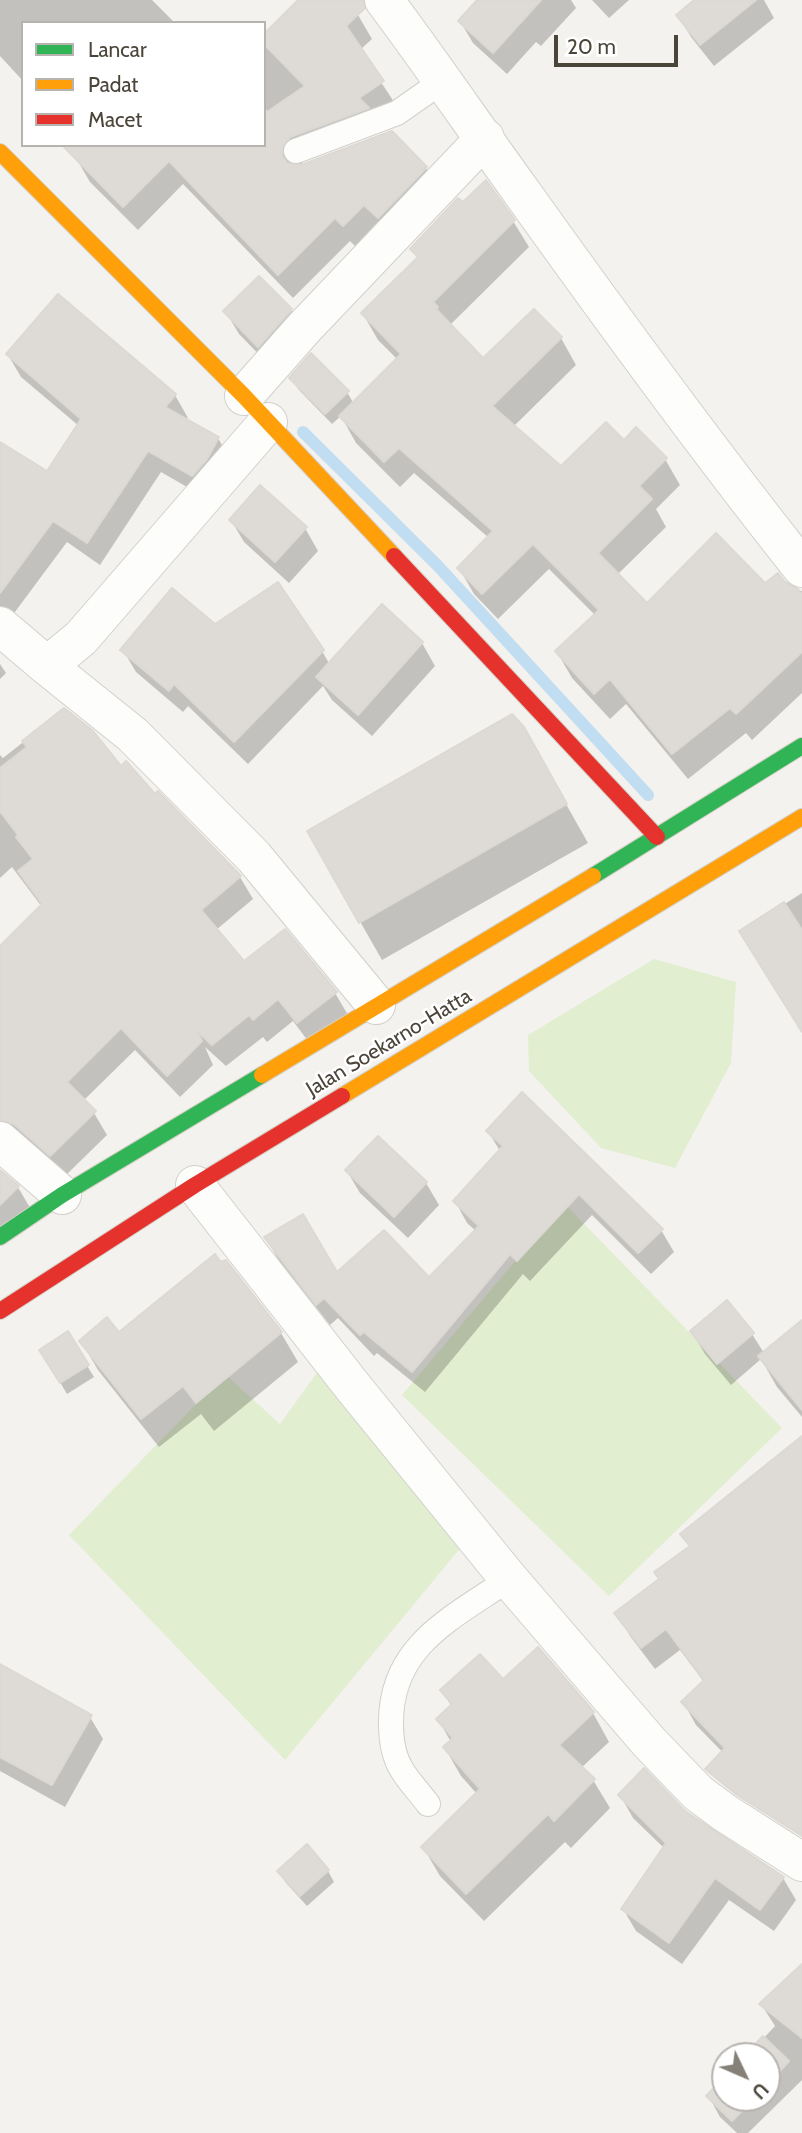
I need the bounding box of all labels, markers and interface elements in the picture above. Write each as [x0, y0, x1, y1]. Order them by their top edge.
legend [21, 21, 266, 147]
scale bar [557, 21, 681, 65]
text: 20 m [567, 34, 616, 59]
text: Lancar [88, 37, 147, 62]
text: Padat [88, 72, 138, 97]
text: Macet [88, 107, 142, 132]
street label: Jalan Soekarno-Hatta [302, 984, 476, 1102]
north arrow [711, 2042, 781, 2112]
text: U [747, 2078, 773, 2103]

